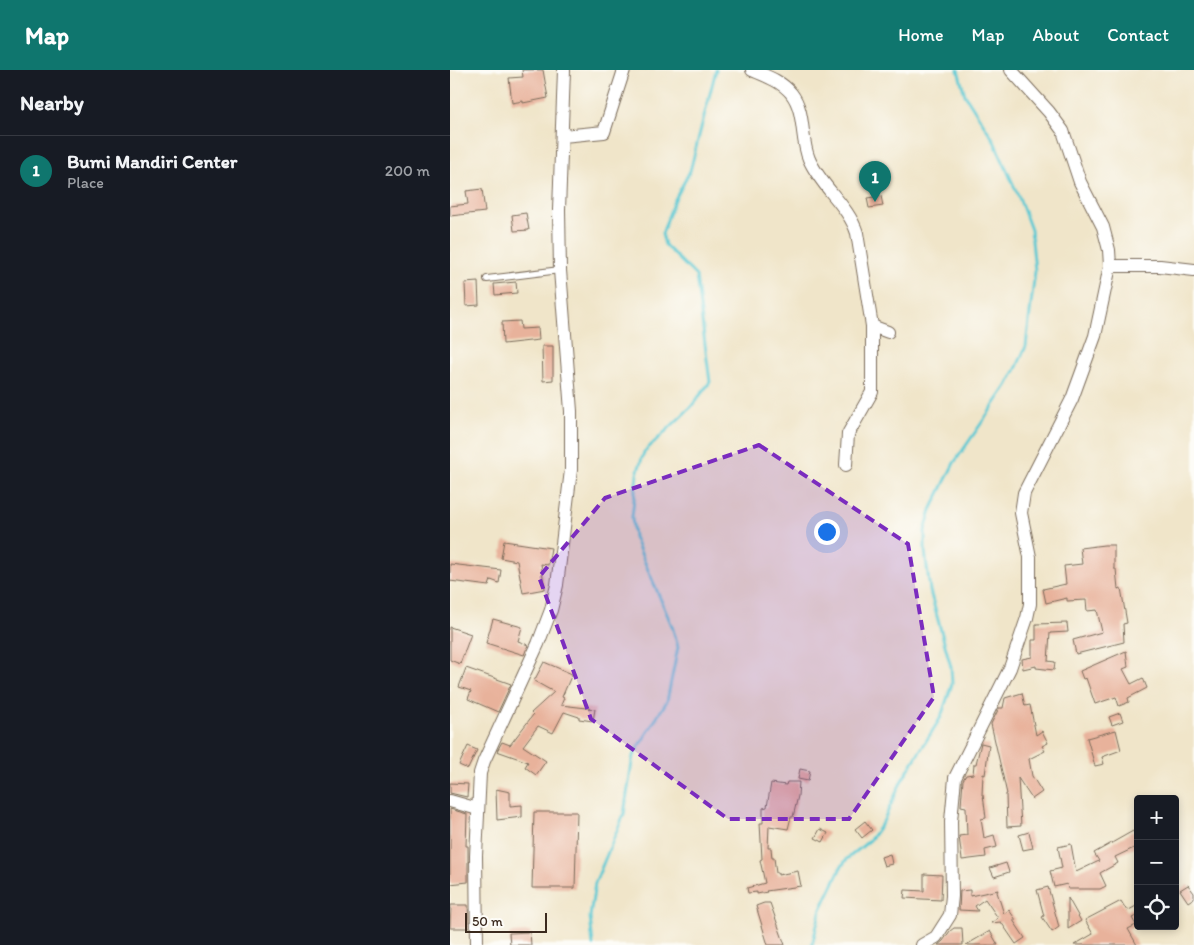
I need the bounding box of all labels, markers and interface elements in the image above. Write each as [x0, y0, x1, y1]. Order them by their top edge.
text: Map [25, 21, 69, 50]
text: Home [898, 24, 944, 46]
text: Map [972, 24, 1005, 46]
text: About [1033, 24, 1079, 46]
text: Contact [1107, 24, 1169, 46]
text: Nearby [20, 90, 84, 115]
text: Bumi Mandiri Center [67, 150, 237, 173]
text: 1 [32, 161, 40, 180]
text: 200 m [385, 161, 430, 180]
pin: 1 [859, 161, 891, 202]
text: Place [67, 173, 104, 192]
your location [814, 519, 840, 545]
map controls [1134, 795, 1179, 930]
button: + [1134, 795, 1179, 840]
button: − [1134, 840, 1179, 885]
button: locate [1134, 885, 1179, 930]
scale bar [465, 910, 548, 933]
text: 50 m [472, 913, 503, 930]

